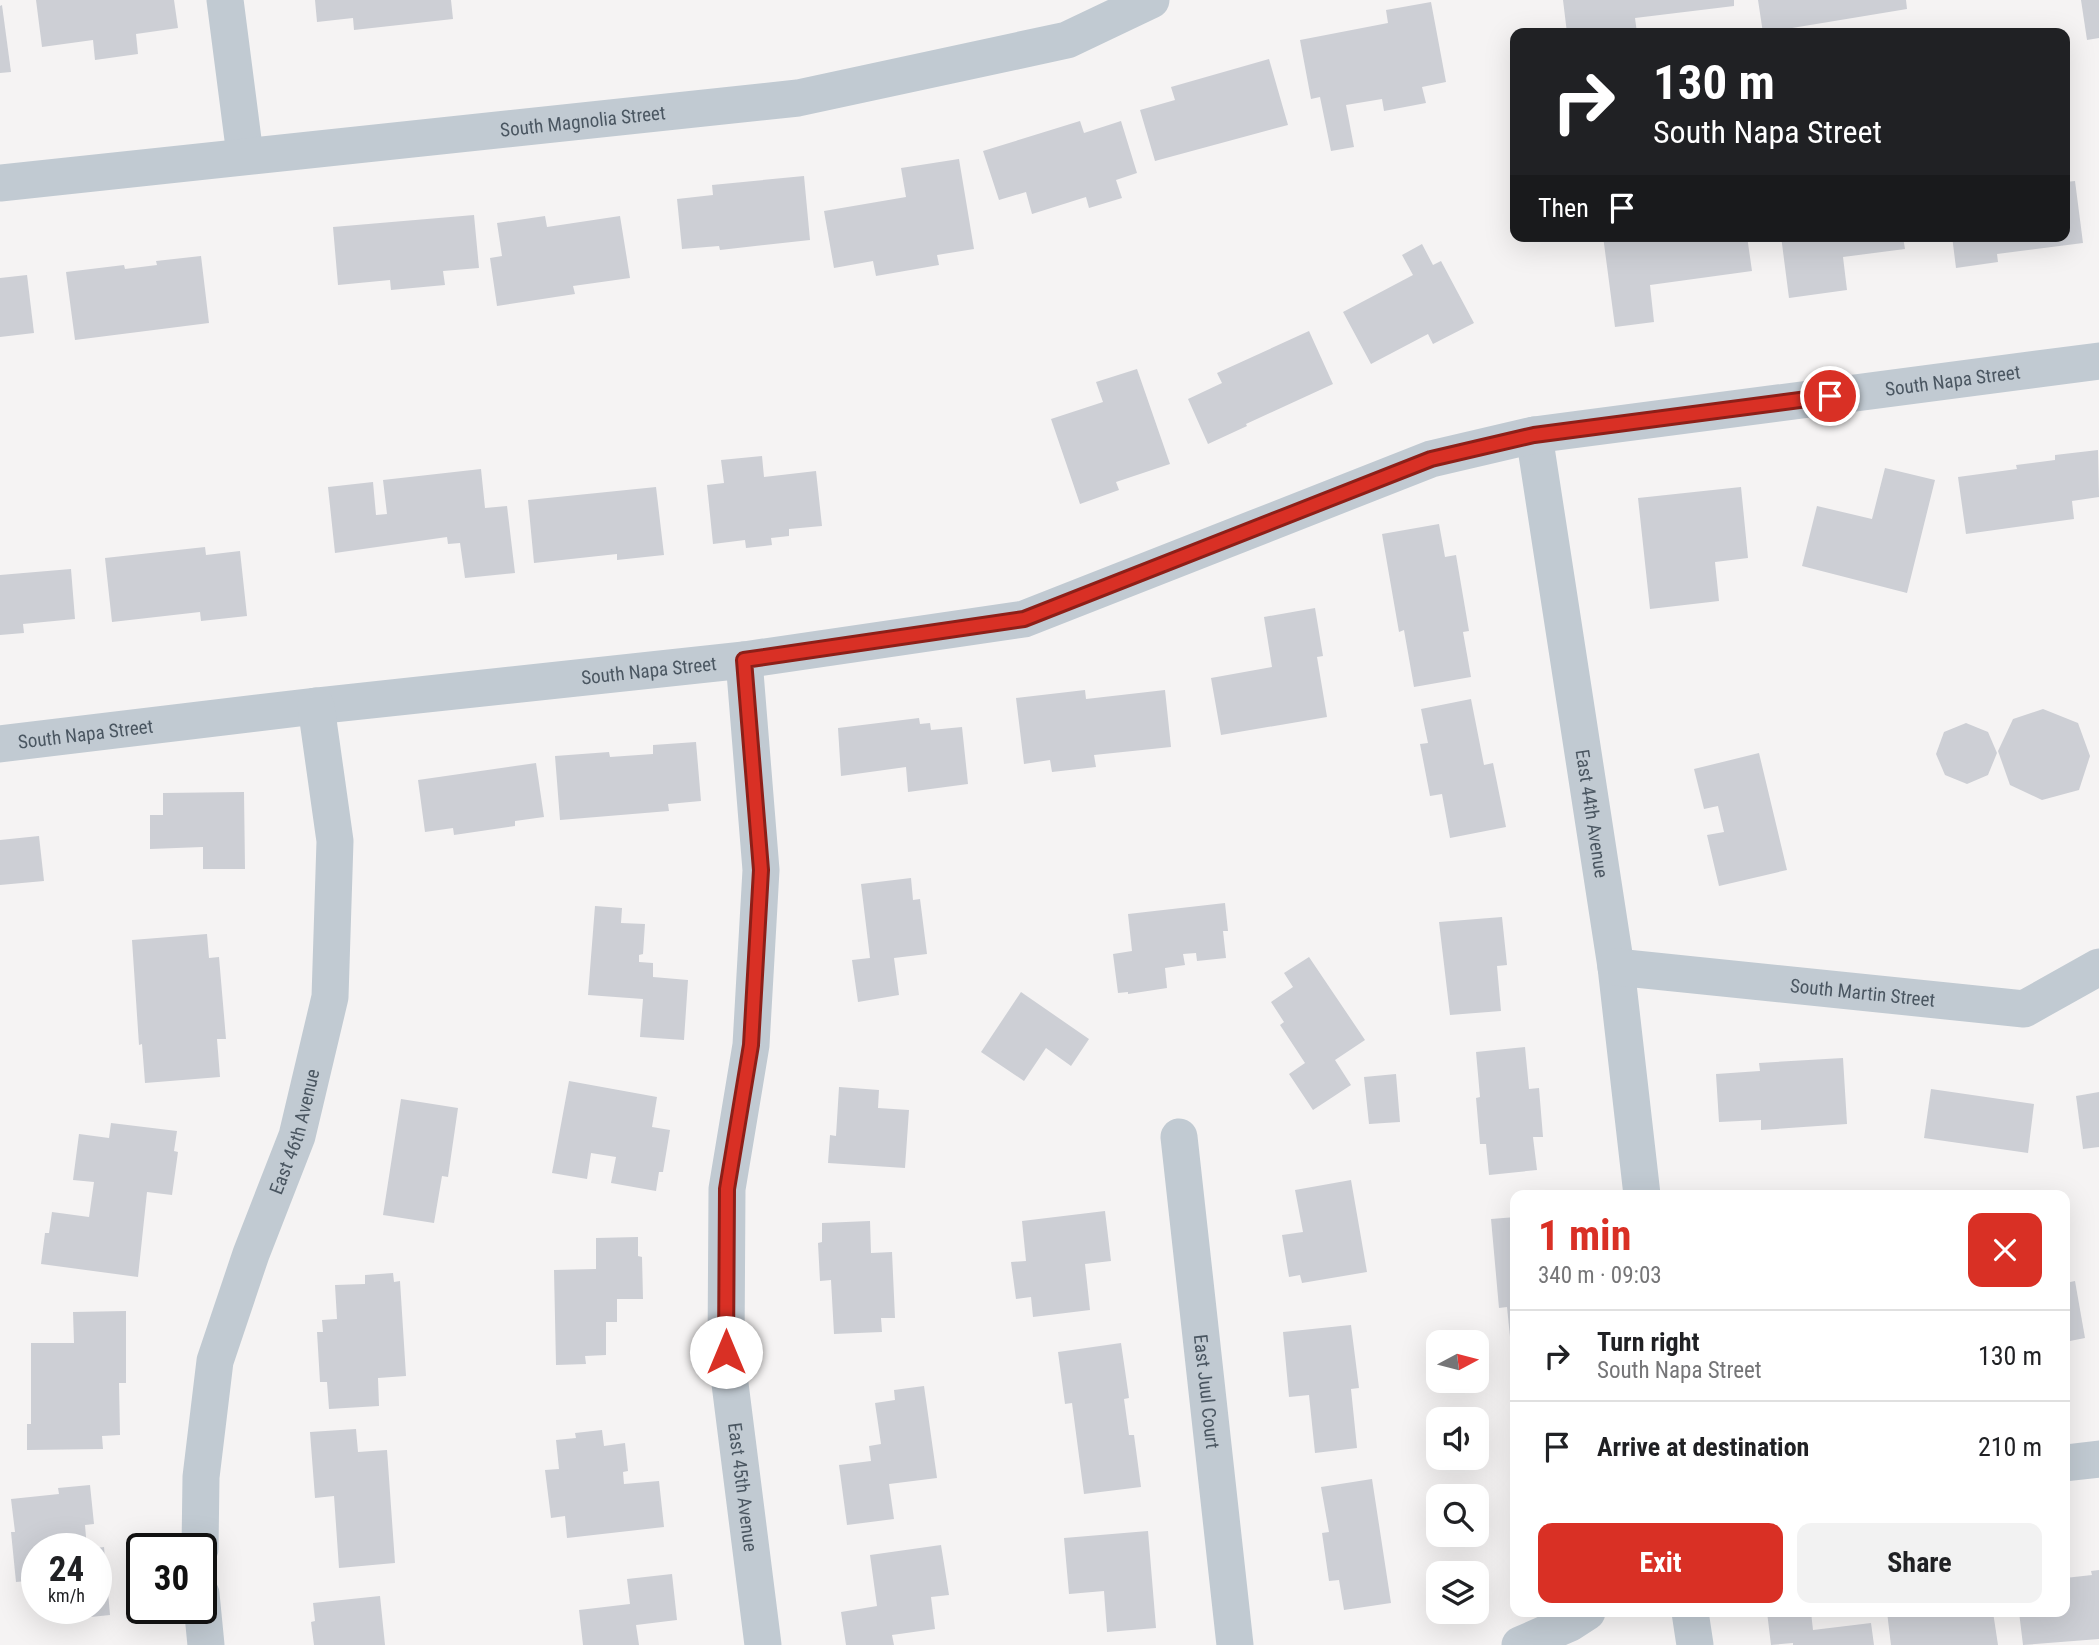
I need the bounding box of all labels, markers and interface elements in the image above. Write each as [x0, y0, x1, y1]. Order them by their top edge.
text: 130 m [1653, 54, 1775, 111]
icon: right [1538, 56, 1629, 147]
street label: South Magnolia Street [499, 101, 667, 142]
text: South Napa Street [1653, 113, 1882, 151]
icon: arrive [1603, 189, 1641, 227]
text: Then [1538, 193, 1589, 223]
street label: South Napa Street [1884, 360, 2022, 401]
pin [1800, 366, 1860, 426]
icon: arrive [1811, 377, 1849, 415]
street label: South Napa Street [580, 652, 718, 689]
street label: South Napa Street [17, 715, 154, 754]
street label: East 44th Avenue [1571, 748, 1613, 880]
street label: South Martin Street [1789, 974, 1936, 1012]
street label: East 46th Avenue [264, 1067, 325, 1198]
text: 1 min [1538, 1211, 1631, 1260]
button: close [1968, 1213, 2042, 1287]
text: 340 m · 09:03 [1538, 1262, 1662, 1289]
position arrow [689, 1315, 763, 1389]
text: Turn right [1597, 1327, 1699, 1357]
north arrow [1426, 1330, 1489, 1393]
map controls [1426, 1330, 1489, 1624]
street label: East Juul Court [1189, 1333, 1224, 1450]
icon: right [1538, 1337, 1576, 1375]
text: 130 m [1978, 1341, 2042, 1371]
text: South Napa Street [1597, 1357, 1762, 1384]
button: sound [1426, 1407, 1489, 1470]
street label: East 45th Avenue [723, 1421, 762, 1553]
icon: arrive [1538, 1428, 1576, 1466]
text: Arrive at destination [1597, 1432, 1809, 1462]
text: 210 m [1978, 1432, 2042, 1462]
button: search [1426, 1484, 1489, 1547]
button: Exit [1538, 1523, 1783, 1603]
button: Share [1797, 1523, 2042, 1603]
speed limit sign: 30 [126, 1533, 217, 1624]
text: 24 [49, 1549, 84, 1590]
button: layers [1426, 1561, 1489, 1624]
text: km/h [48, 1585, 85, 1606]

